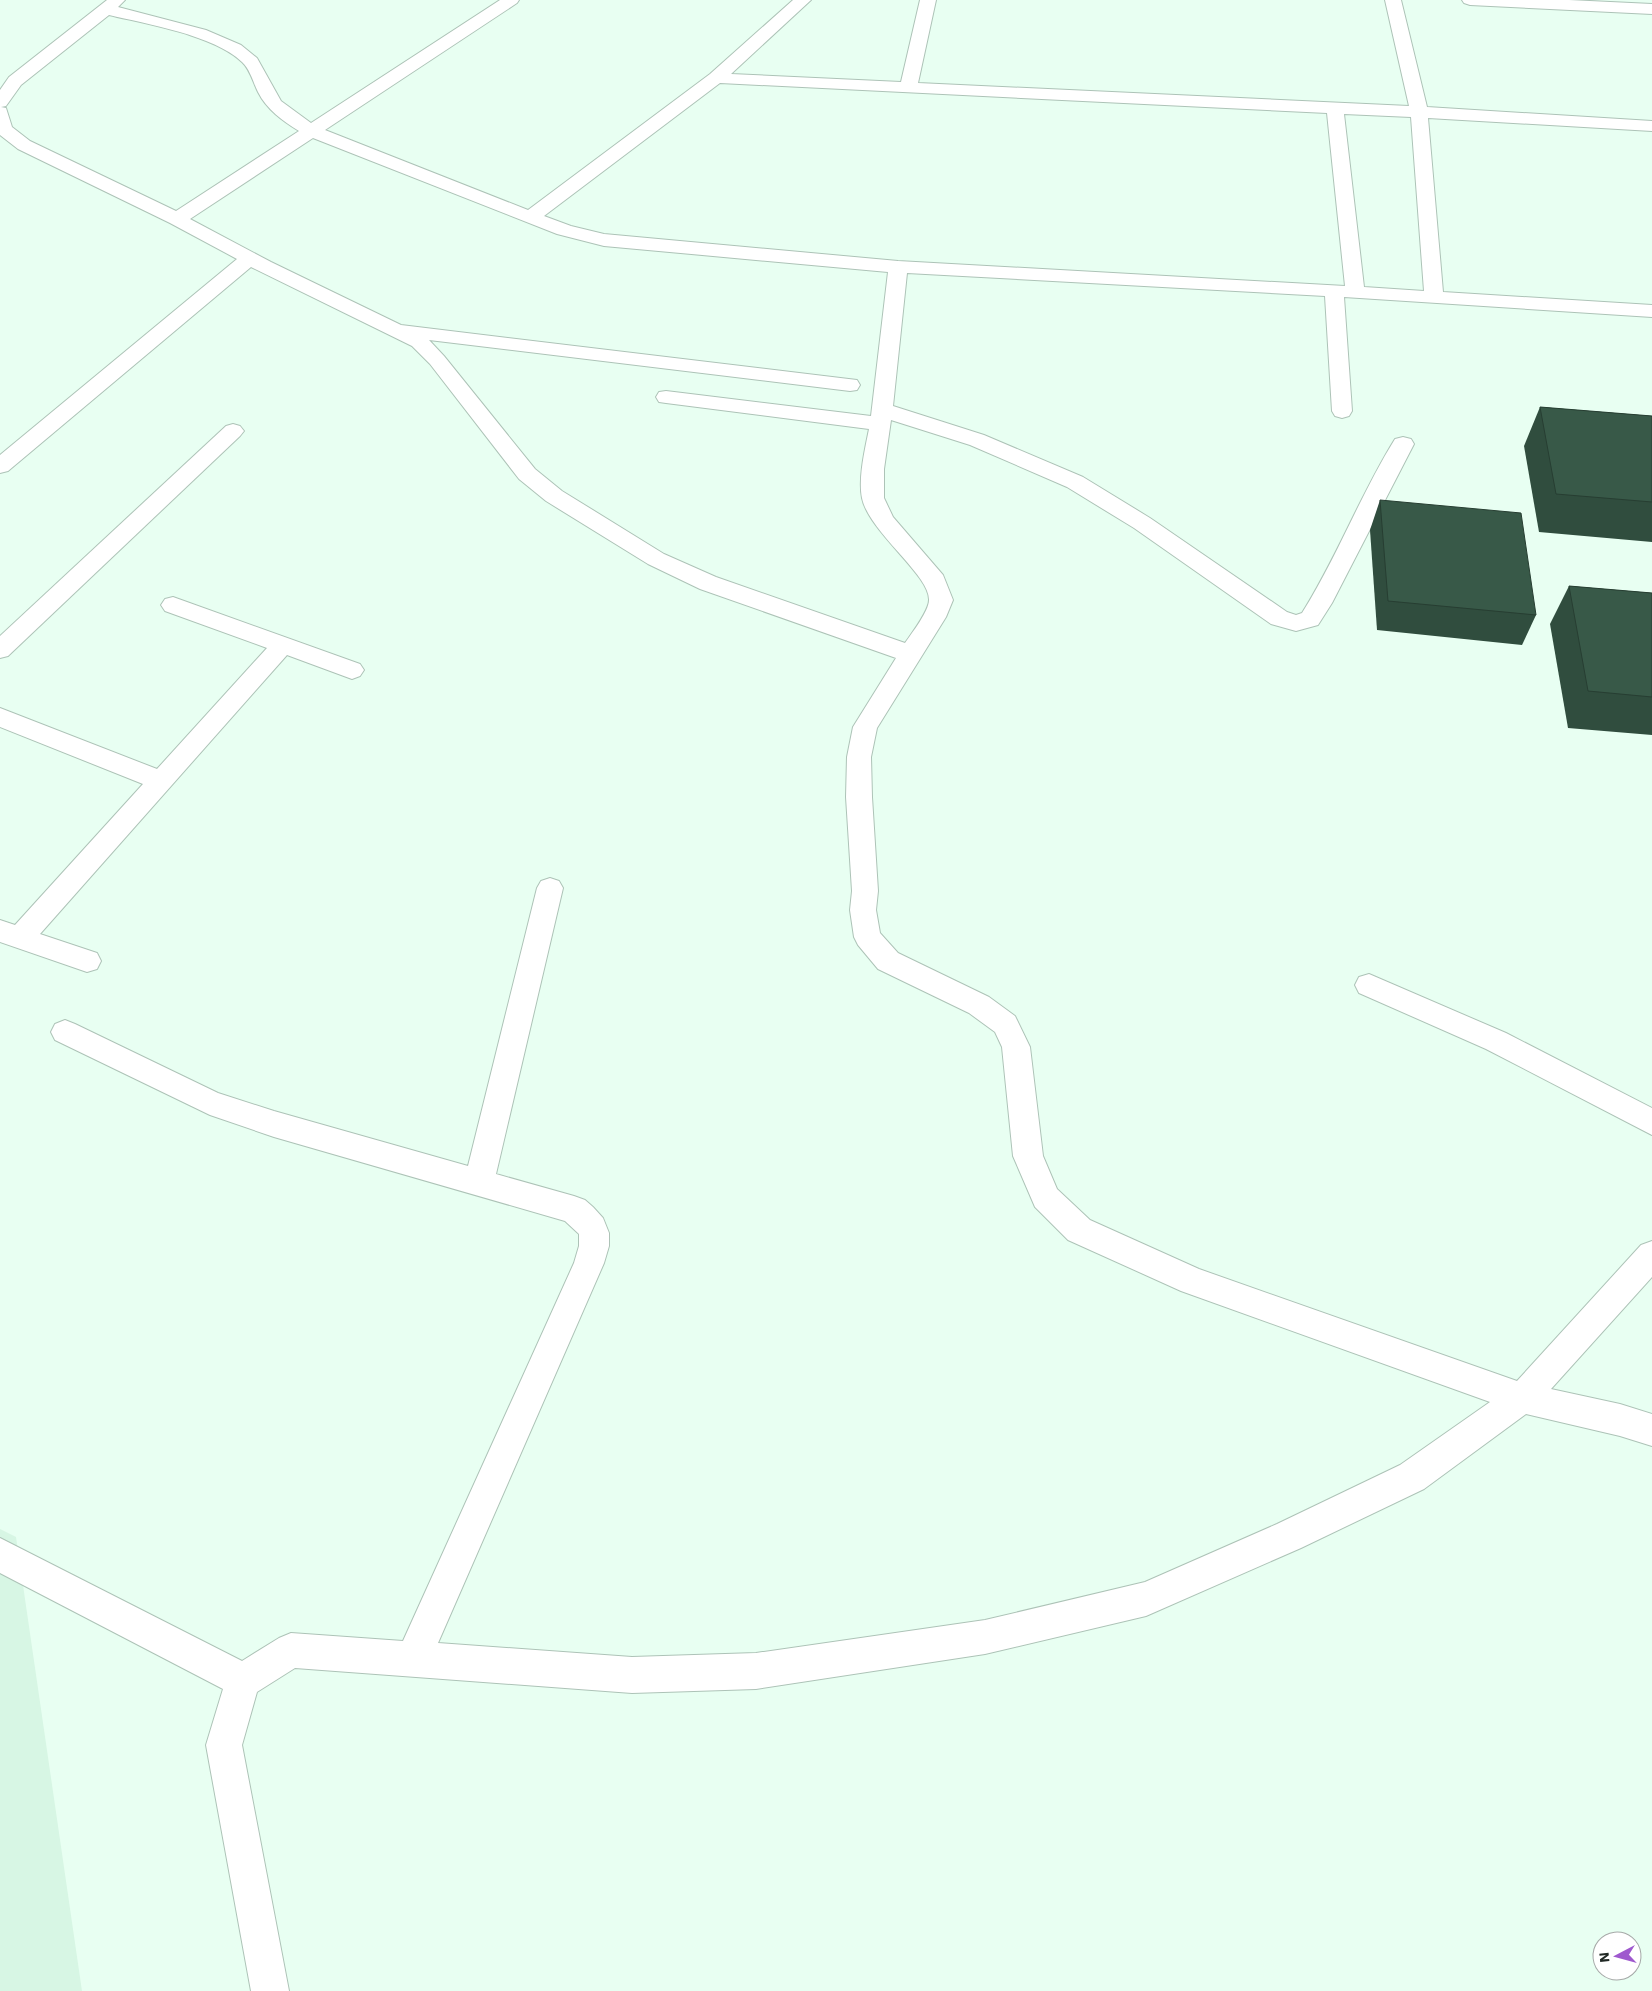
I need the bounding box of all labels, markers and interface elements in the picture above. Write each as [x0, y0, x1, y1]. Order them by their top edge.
north arrow [1592, 1931, 1642, 1981]
text: N [1596, 1951, 1613, 1963]

